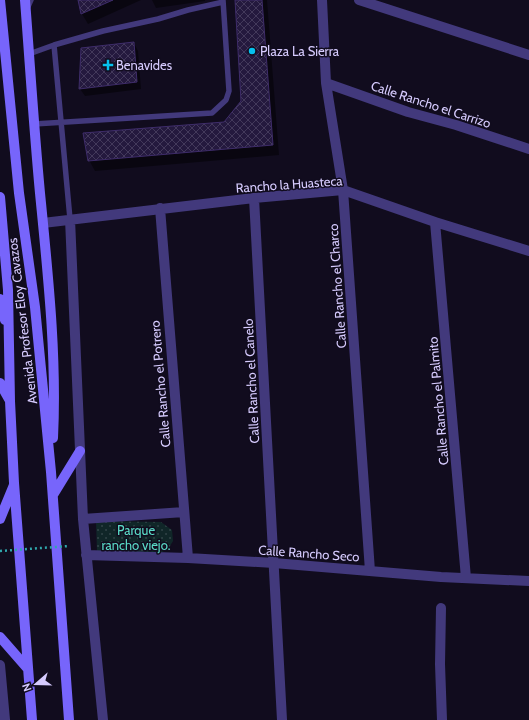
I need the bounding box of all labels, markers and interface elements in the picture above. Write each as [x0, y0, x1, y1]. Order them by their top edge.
place label: Plaza La Sierra [260, 43, 340, 59]
marker: Plaza La Sierra [247, 46, 257, 56]
place label: Benavides [116, 57, 173, 73]
marker: Benavides [103, 60, 113, 70]
street label: Calle Rancho el Carrizo [369, 77, 493, 131]
street label: Rancho la Huasteca [235, 172, 344, 196]
street label: Calle Rancho el Charco [325, 223, 349, 349]
street label: Avenida Profesor Eloy Cavazos [4, 236, 40, 405]
street label: Calle Rancho el Canelo [240, 318, 262, 444]
street label: Calle Rancho el Potrero [146, 320, 174, 448]
street label: Calle Rancho el Palmito [424, 336, 452, 466]
park label: Parque rancho viejo. [102, 522, 171, 554]
street label: Calle Rancho Seco [258, 541, 360, 565]
north arrow [16, 664, 56, 704]
text: N [19, 681, 35, 693]

